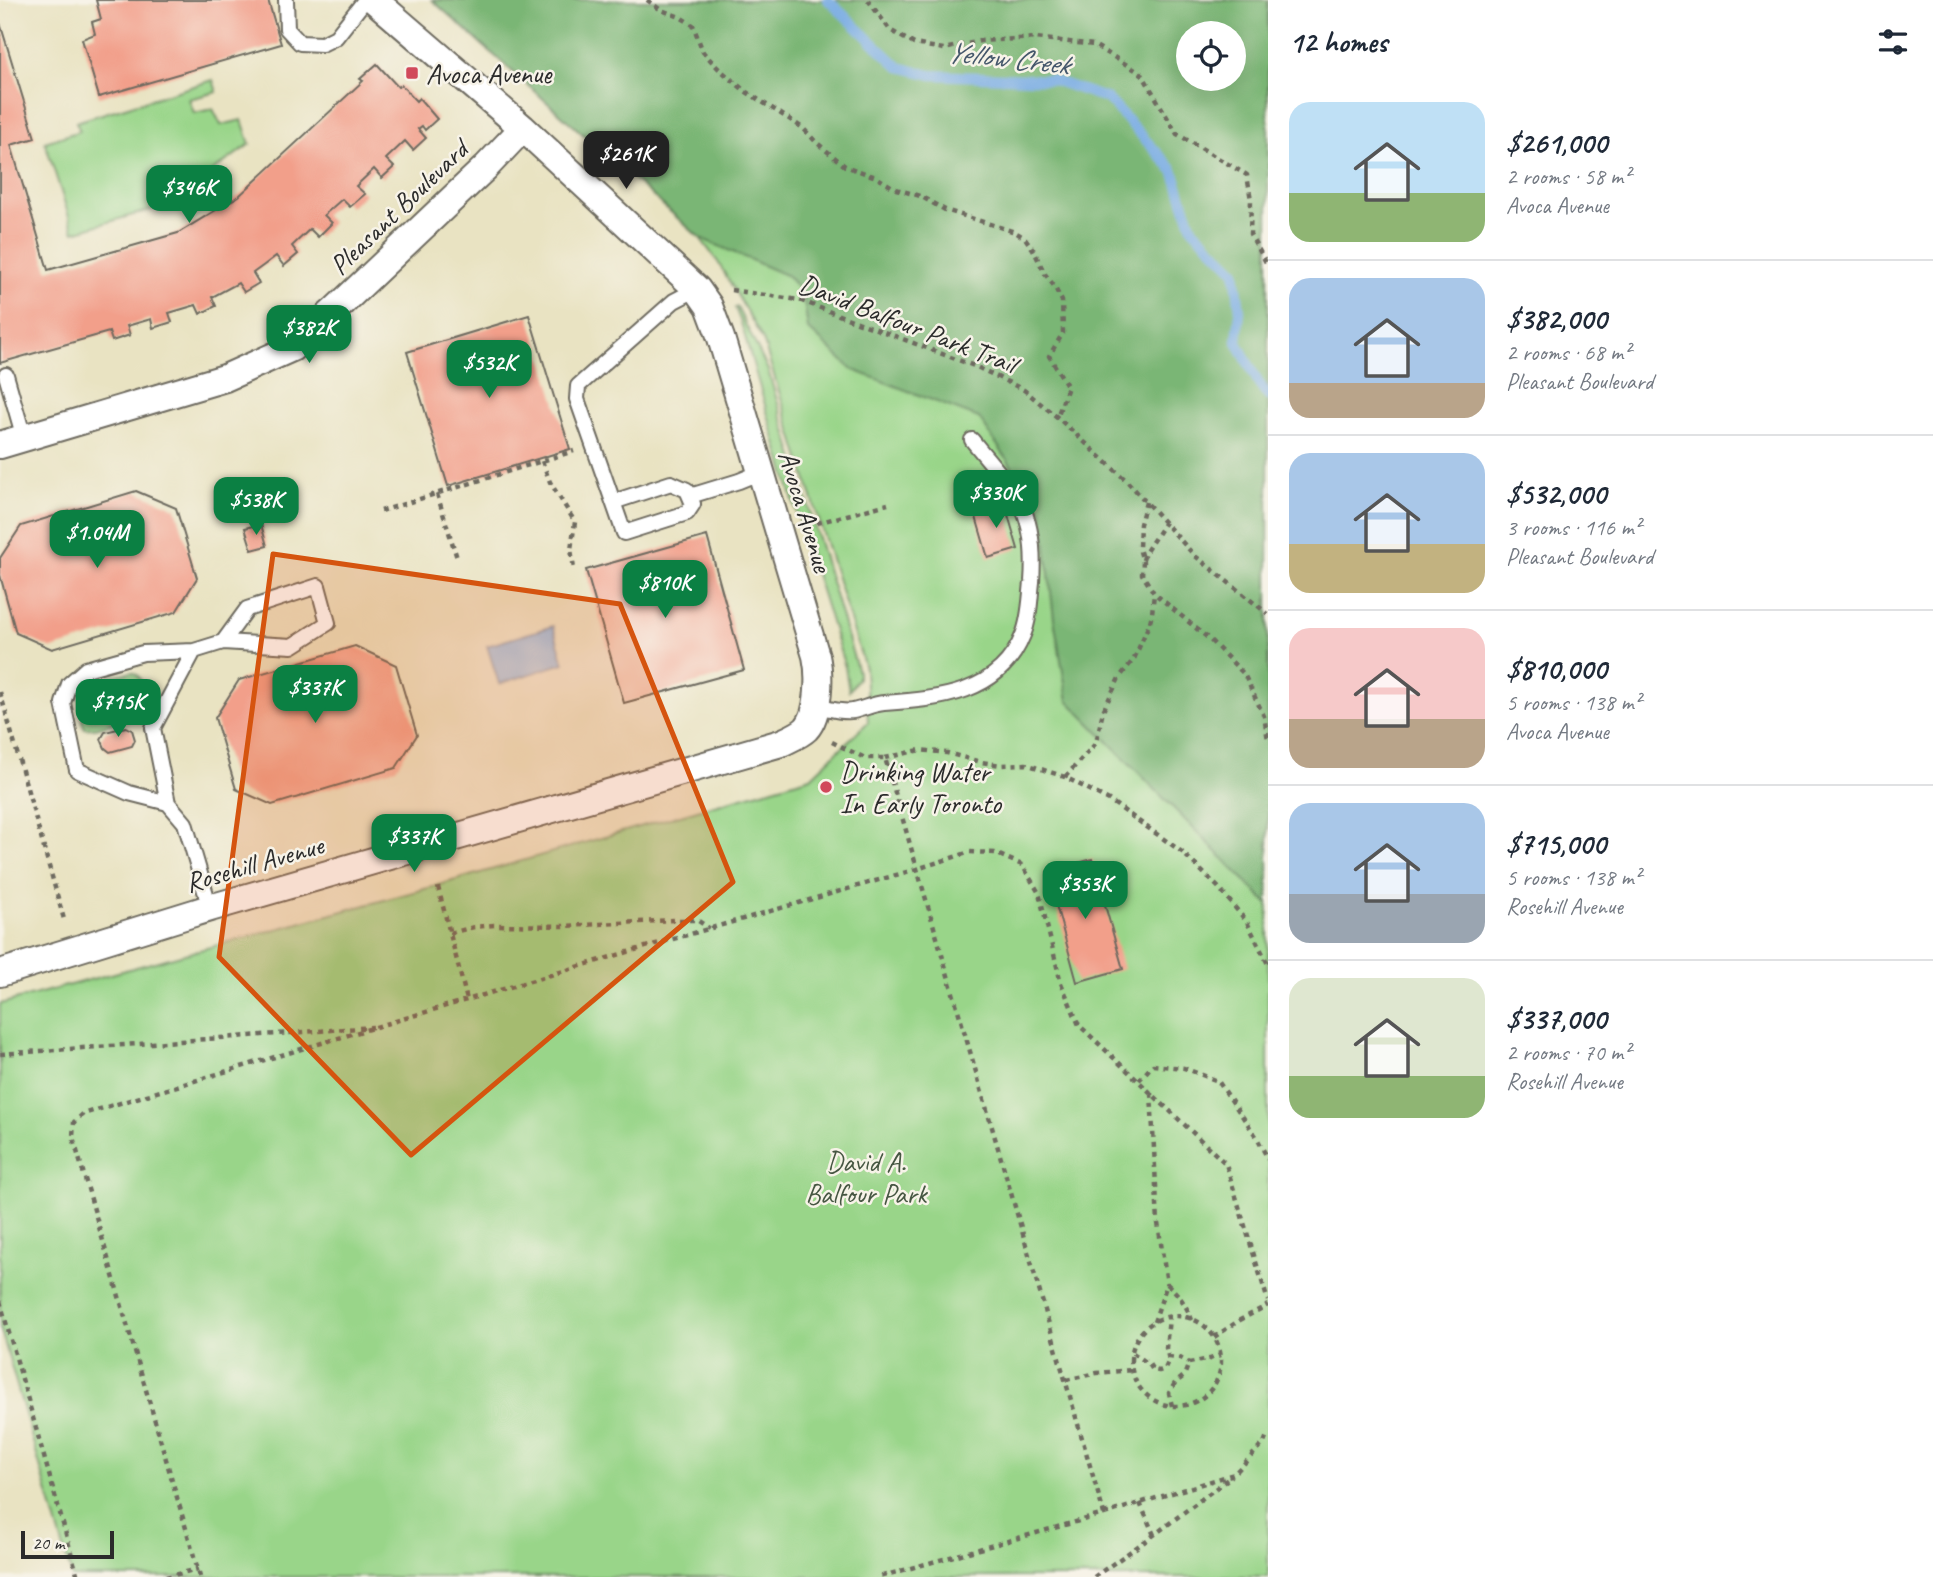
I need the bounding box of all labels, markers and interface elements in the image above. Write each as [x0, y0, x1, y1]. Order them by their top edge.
map controls [1176, 21, 1246, 91]
button: locate [1176, 21, 1246, 91]
text: 12 homes [1289, 23, 1387, 61]
icon: filters [1874, 23, 1912, 61]
water label: Yellow Creek [945, 33, 1076, 84]
place label: Avoca Avenue [426, 56, 553, 91]
marker: Avoca Avenue [404, 65, 420, 81]
text: $261,000 [1506, 124, 1607, 162]
street label: Pleasant Boulevard [322, 130, 478, 282]
icon: home [1345, 130, 1429, 214]
pin: $261K [577, 132, 675, 191]
text: $261K [599, 139, 653, 168]
text: 2 rooms · 58 m² [1506, 162, 1630, 191]
pin: $346K [140, 166, 238, 225]
text: $346K [162, 173, 216, 202]
text: Avoca Avenue [1506, 191, 1609, 220]
street label: David Balfour Park Trail [794, 266, 1026, 383]
text: $382,000 [1506, 300, 1606, 338]
pin: $382K [260, 306, 358, 365]
icon: home [1345, 306, 1429, 390]
text: $382K [282, 313, 336, 342]
text: 2 rooms · 68 m² [1506, 338, 1630, 367]
pin: $532K [440, 340, 538, 400]
text: $532K [463, 348, 515, 377]
text: Pleasant Boulevard [1506, 367, 1653, 396]
street label: Avoca Avenue [770, 446, 841, 578]
pin: $330K [947, 470, 1045, 530]
text: $532,000 [1506, 475, 1606, 513]
pin: $538K [207, 477, 305, 537]
text: $330K [969, 478, 1023, 507]
icon: home [1345, 481, 1429, 565]
text: $538K [230, 485, 282, 514]
pin: $1.04M [40, 510, 154, 570]
text: 3 rooms · 116 m² [1506, 513, 1641, 542]
text: $1.04M [66, 518, 128, 547]
text: Pleasant Boulevard [1506, 542, 1653, 571]
pin: $810K [616, 560, 714, 620]
text: $810K [638, 568, 692, 597]
text: $810,000 [1506, 650, 1606, 688]
icon: home [1345, 656, 1429, 740]
pin: $337K [266, 666, 364, 725]
text: $337K [289, 673, 342, 702]
pin: $715K [69, 680, 167, 739]
text: $715K [92, 687, 144, 716]
text: 5 rooms · 138 m² [1506, 688, 1641, 717]
text: Avoca Avenue [1506, 717, 1609, 746]
place label: Drinking Water In Early Toronto [840, 754, 1003, 821]
marker: Drinking Water In Early Toronto [818, 779, 834, 795]
pin: $337K [365, 814, 463, 874]
text: $337K [388, 822, 441, 851]
text: $715,000 [1506, 825, 1606, 863]
street label: Rosehill Avenue [181, 827, 329, 900]
icon: home [1345, 831, 1429, 915]
pin: $353K [1036, 862, 1134, 921]
text: 5 rooms · 138 m² [1506, 863, 1641, 892]
text: $353K [1059, 869, 1111, 898]
text: Rosehill Avenue [1506, 892, 1623, 921]
text: $337,000 [1506, 1000, 1606, 1038]
icon: home [1345, 1006, 1429, 1090]
text: 2 rooms · 70 m² [1506, 1038, 1630, 1067]
text: Rosehill Avenue [1506, 1067, 1623, 1096]
park label: David A. Balfour Park [805, 1144, 928, 1211]
scale bar [21, 1528, 114, 1560]
text: 20 m [32, 1531, 64, 1555]

